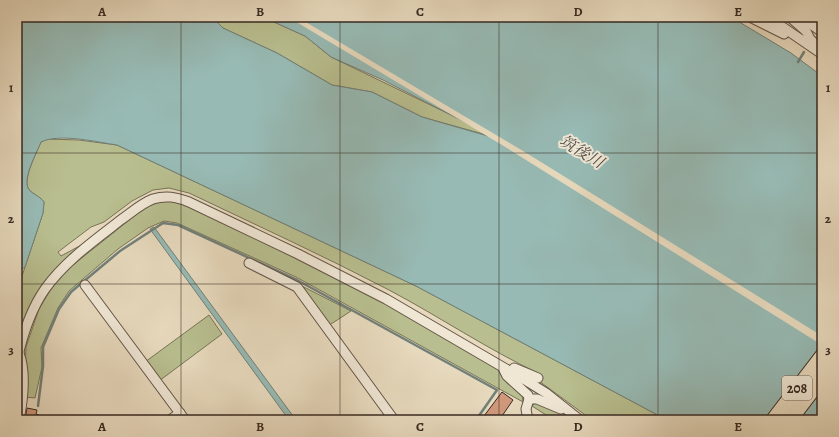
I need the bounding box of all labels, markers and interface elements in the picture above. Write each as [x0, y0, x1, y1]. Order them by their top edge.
text: A [97, 3, 107, 20]
text: B [256, 3, 264, 20]
text: C [416, 3, 424, 20]
text: D [573, 3, 583, 20]
text: E [734, 3, 742, 20]
text: 1 [9, 79, 14, 96]
text: 1 [826, 79, 831, 96]
water label: 筑後川 [555, 130, 609, 175]
text: 2 [8, 210, 15, 227]
text: 2 [825, 210, 832, 227]
text: 3 [8, 341, 14, 358]
text: 3 [825, 341, 831, 358]
road number: 208 [782, 376, 812, 400]
text: A [97, 418, 107, 435]
text: B [256, 418, 264, 435]
text: C [416, 418, 424, 435]
text: D [573, 418, 583, 435]
text: E [734, 418, 742, 435]

